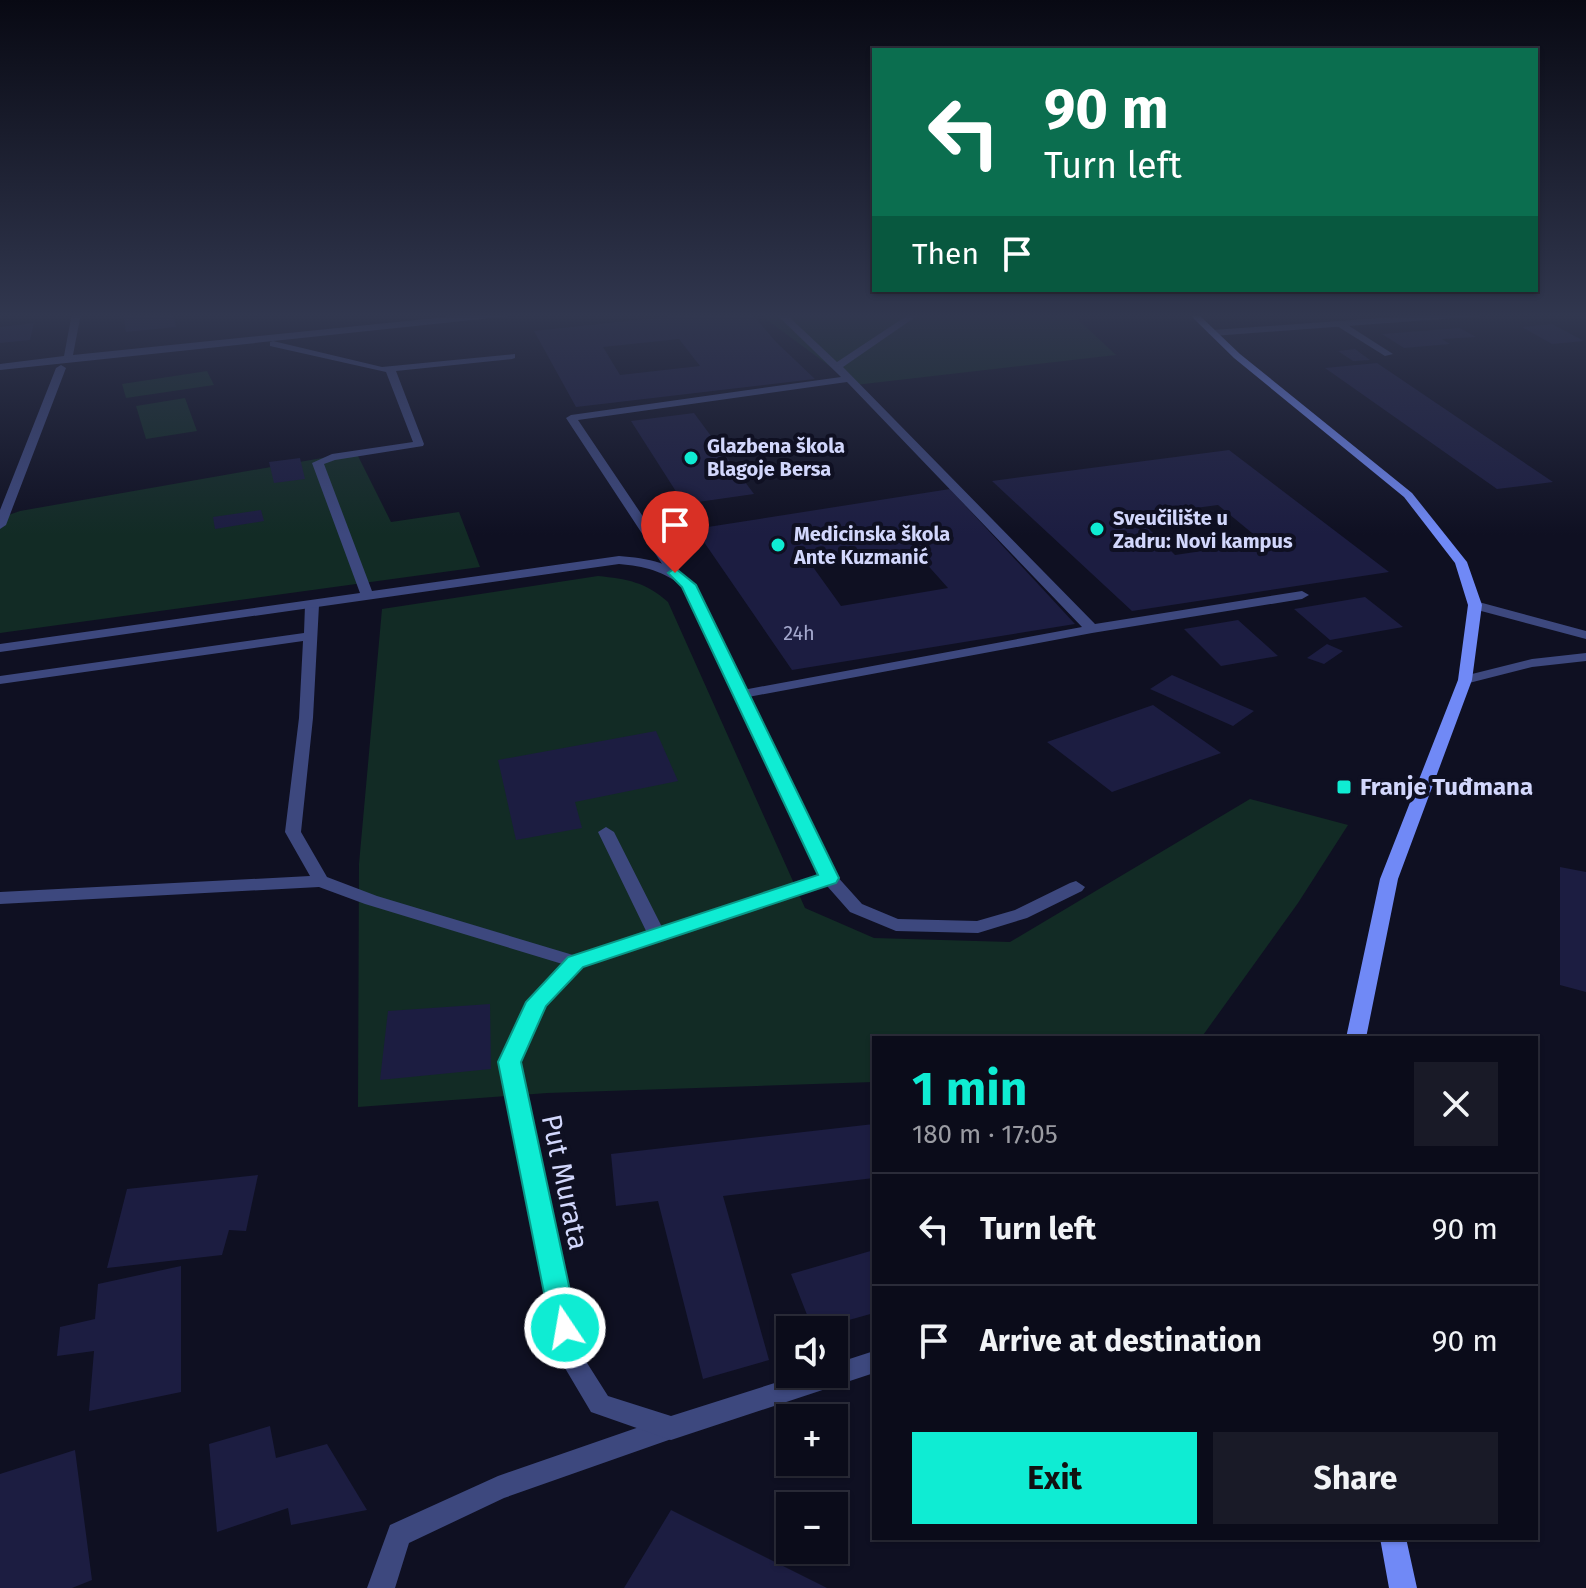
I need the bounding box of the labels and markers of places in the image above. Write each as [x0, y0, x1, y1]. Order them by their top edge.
place label: Glazbena škola Blagoje Bersa [707, 434, 845, 481]
marker: Glazbena škola Blagoje Bersa [682, 449, 700, 467]
pin [641, 491, 709, 573]
place label: Sveučilište u Zadru: Novi kampus [1113, 506, 1293, 553]
marker: Sveučilište u Zadru: Novi kampus [1088, 520, 1106, 538]
place label: Medicinska škola Ante Kuzmanić [793, 522, 950, 569]
marker: Medicinska škola Ante Kuzmanić [769, 536, 787, 554]
place label: Franje Tuđmana [1360, 773, 1533, 801]
marker: Franje Tuđmana [1335, 778, 1353, 796]

